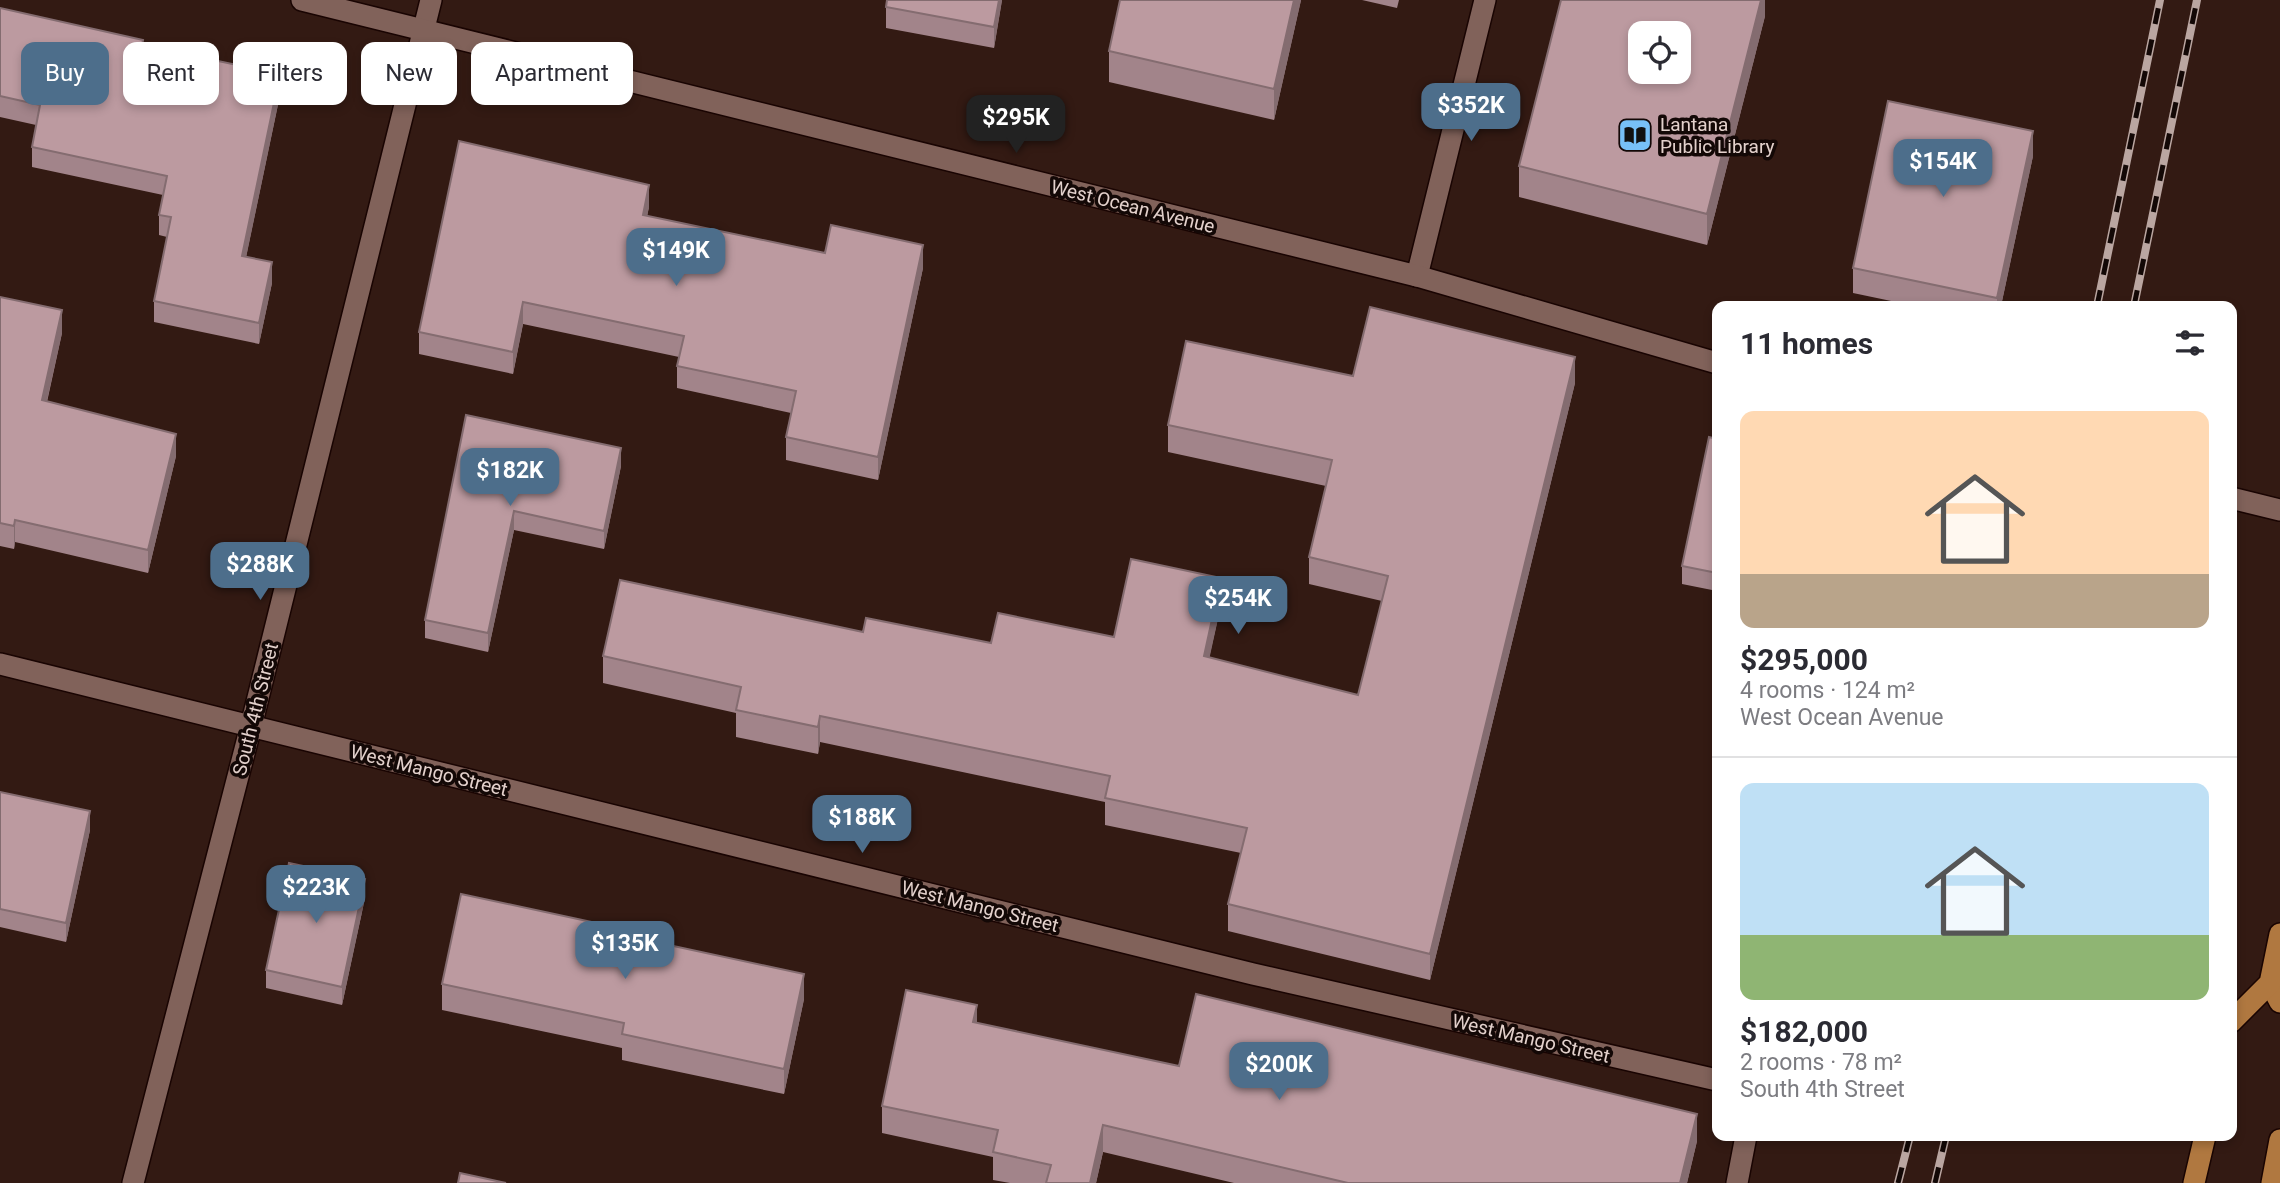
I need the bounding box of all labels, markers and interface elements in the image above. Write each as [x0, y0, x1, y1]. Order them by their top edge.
map controls [1628, 21, 1691, 84]
button: locate [1628, 21, 1691, 84]
chip: Buy [21, 42, 109, 105]
chip: Rent [123, 42, 219, 105]
chip: Filters [233, 42, 347, 105]
chip: New [361, 42, 457, 105]
chip: Apartment [471, 42, 633, 105]
pin: $352K [1422, 83, 1520, 143]
text: $352K [1437, 92, 1505, 119]
pin: $295K [967, 96, 1065, 155]
text: $295K [982, 104, 1050, 131]
place label: Lantana Public Library [1660, 113, 1775, 158]
library icon: Lantana Public Library [1616, 116, 1654, 154]
pin: $154K [1894, 140, 1992, 199]
text: $154K [1909, 148, 1977, 175]
street label: West Ocean Avenue [1049, 175, 1217, 238]
pin: $149K [627, 229, 725, 288]
text: $149K [642, 237, 710, 264]
icon: filters [2171, 324, 2209, 362]
text: 11 homes [1740, 326, 1873, 361]
pin: $182K [461, 448, 559, 508]
icon: home [1912, 456, 2038, 582]
text: $182K [476, 457, 544, 484]
pin: $288K [211, 542, 309, 602]
text: $288K [226, 551, 294, 578]
pin: $254K [1189, 576, 1287, 636]
text: $254K [1204, 585, 1272, 612]
street label: South 4th Street [228, 640, 283, 778]
text: $295,000 [1740, 642, 1868, 677]
text: 4 rooms · 124 m² [1740, 677, 1915, 704]
text: West Ocean Avenue [1740, 704, 1944, 731]
street label: West Mango Street [348, 740, 510, 801]
pin: $188K [813, 796, 911, 855]
text: $188K [828, 804, 896, 831]
icon: home [1912, 828, 2038, 954]
pin: $223K [267, 866, 365, 925]
text: $223K [282, 874, 350, 901]
street label: West Mango Street [899, 876, 1061, 937]
pin: $135K [576, 922, 674, 981]
text: $135K [591, 930, 659, 957]
street label: West Mango Street [1450, 1009, 1612, 1068]
text: $182,000 [1740, 1014, 1868, 1049]
pin: $200K [1230, 1042, 1328, 1102]
text: 2 rooms · 78 m² [1740, 1049, 1902, 1076]
text: $200K [1245, 1051, 1313, 1078]
text: South 4th Street [1740, 1076, 1905, 1103]

